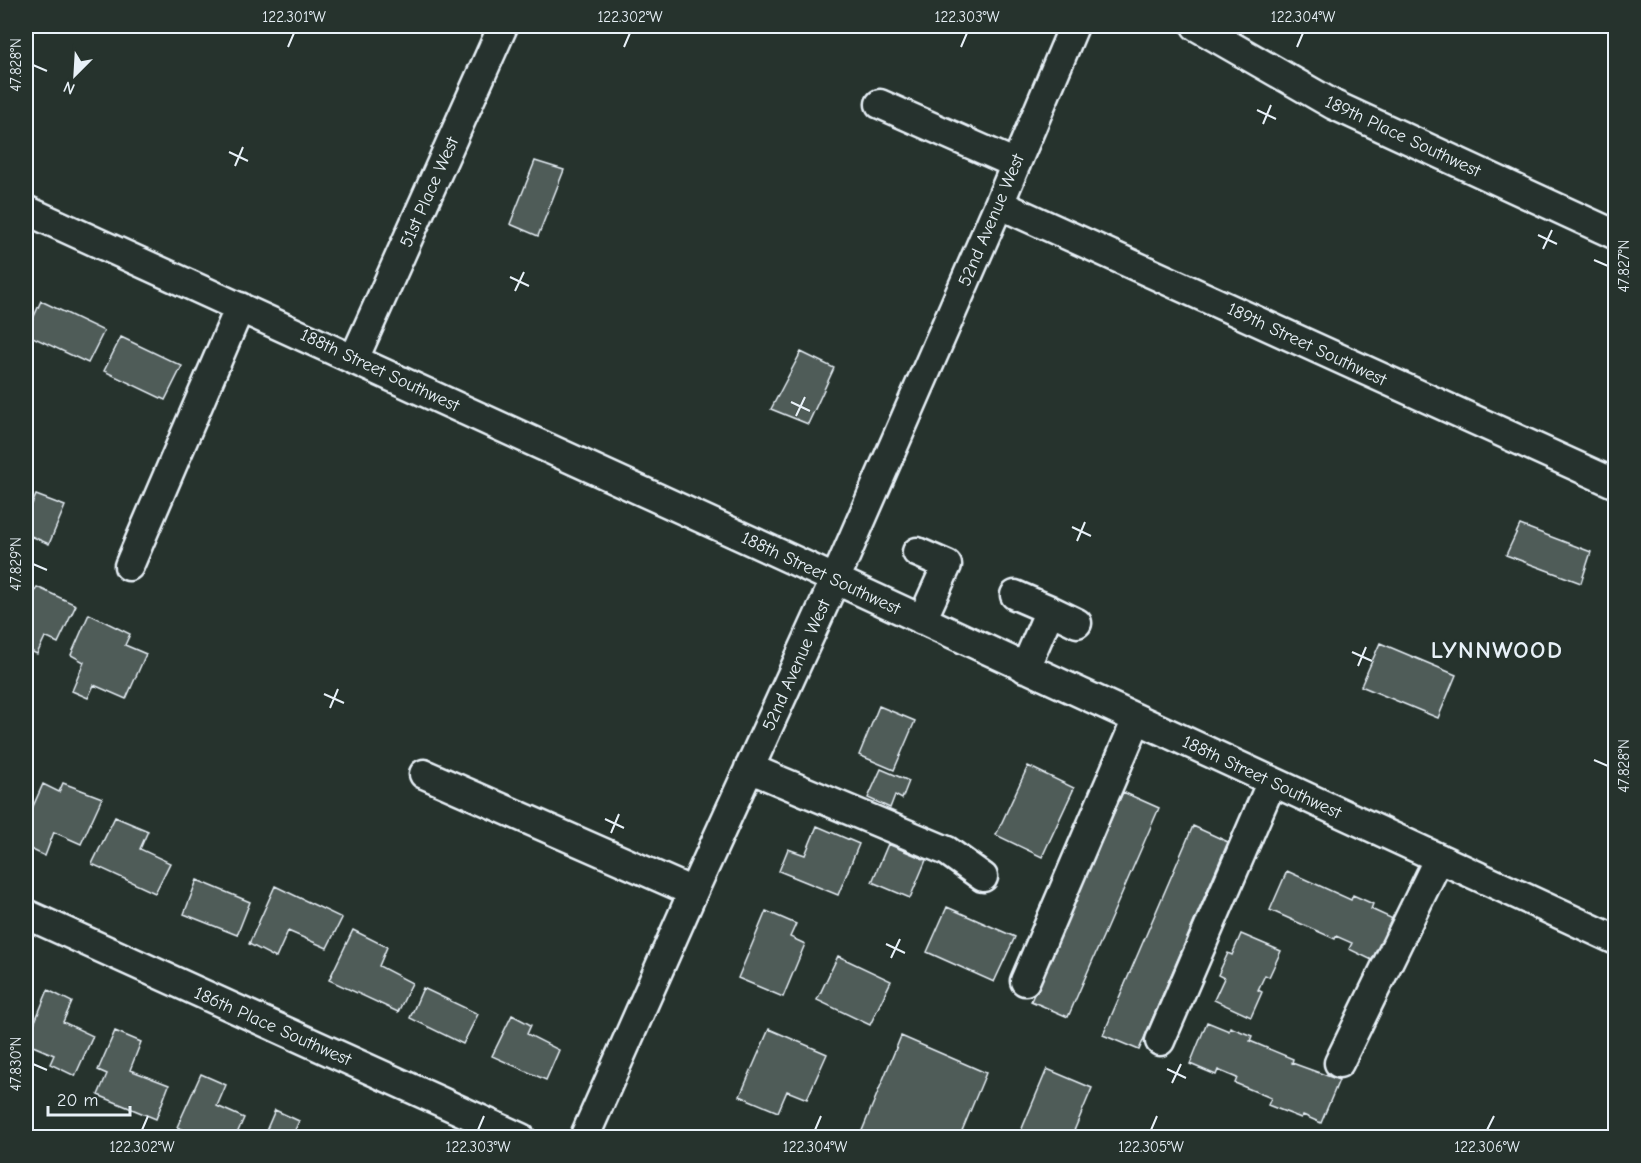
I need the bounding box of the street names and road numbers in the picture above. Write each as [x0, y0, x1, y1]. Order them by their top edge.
street label: 189th Place Southwest [1322, 91, 1485, 182]
street label: 51st Place West [396, 133, 464, 251]
street label: 52nd Avenue West [954, 150, 1029, 289]
street label: 189th Street Southwest [1224, 298, 1391, 391]
street label: 188th Street Southwest [297, 324, 463, 417]
street label: 188th Street Southwest [738, 527, 904, 620]
street label: 52nd Avenue West [758, 596, 835, 734]
street label: 188th Street Southwest [1179, 731, 1345, 824]
street label: 186th Place Southwest [191, 982, 355, 1071]

